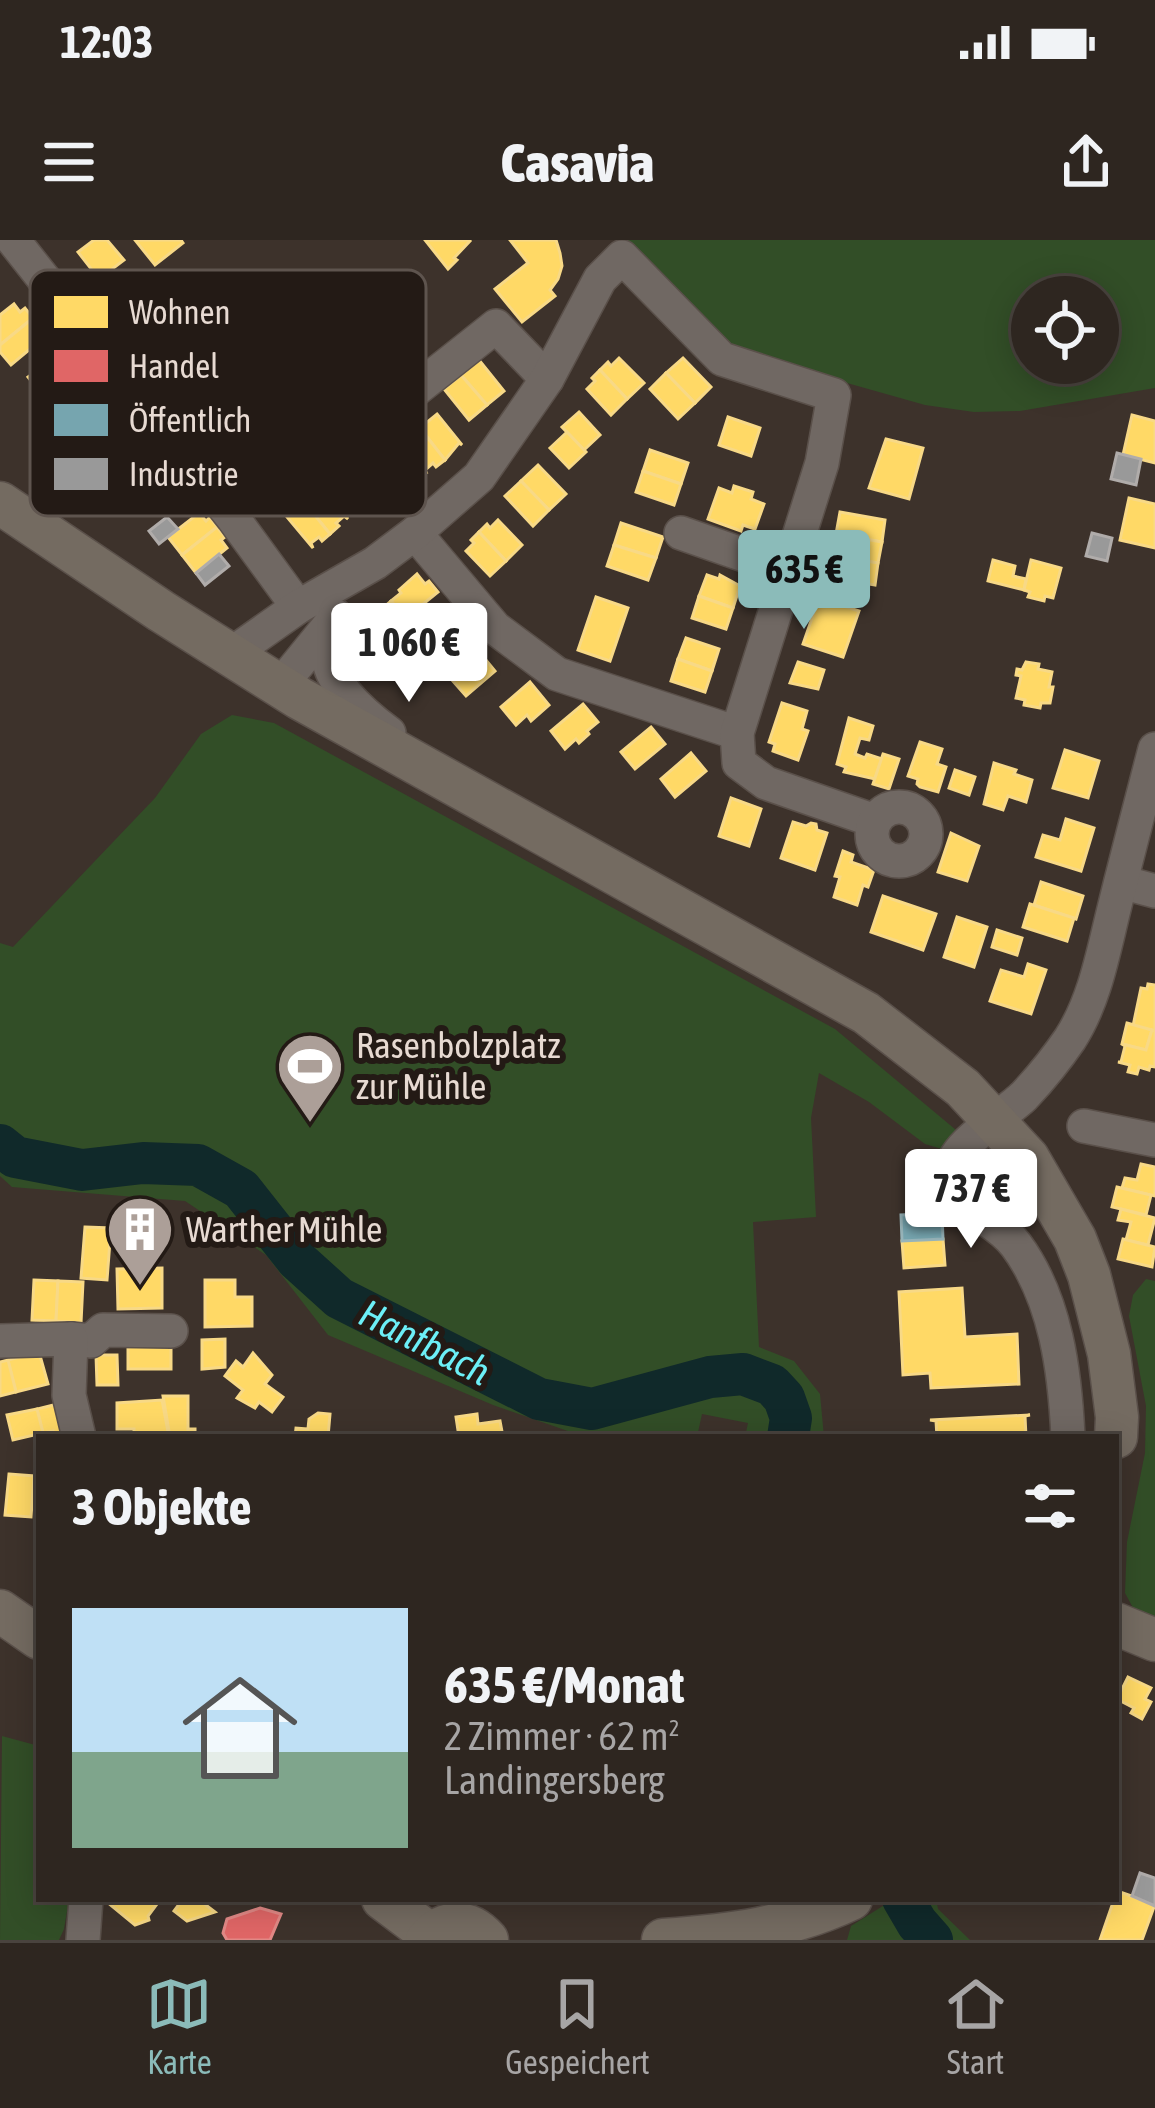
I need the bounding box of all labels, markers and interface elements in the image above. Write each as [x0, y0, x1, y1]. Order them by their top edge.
text: 12:03 [60, 16, 154, 68]
icon: menu [36, 129, 102, 195]
icon: share [1053, 129, 1119, 195]
text: Casavia [501, 132, 654, 193]
legend [30, 270, 426, 516]
map controls [1011, 276, 1119, 384]
button: locate [1011, 276, 1119, 384]
text: Wohnen [129, 293, 230, 331]
text: Handel [129, 347, 219, 385]
text: Öffentlich [129, 401, 251, 439]
text: Industrie [129, 455, 238, 493]
pin: 635 € [720, 530, 888, 632]
text: 635 € [765, 547, 843, 591]
pin: 1 060 € [298, 603, 520, 705]
text: 1 060 € [358, 620, 460, 664]
place label: Rasenbolzplatz zur Mühle [356, 1024, 560, 1107]
sports icon: Rasenbolzplatz zur Mühle [275, 1031, 345, 1125]
pin: 737 € [887, 1149, 1055, 1251]
text: 737 € [932, 1166, 1010, 1210]
building icon: Warther Mühle [105, 1194, 175, 1288]
place label: Warther Mühle [186, 1208, 382, 1250]
water label: Hanfbach [352, 1291, 498, 1394]
icon: filters [1017, 1473, 1083, 1539]
text: 3 Objekte [72, 1477, 252, 1536]
text: 635 €/Monat [444, 1655, 684, 1714]
icon: home [168, 1656, 312, 1800]
text: 2 Zimmer · 62 m² [444, 1714, 680, 1758]
text: Landingersberg [444, 1758, 665, 1802]
tab: Karte [146, 1971, 212, 2081]
tab: Gespeichert [505, 1971, 650, 2081]
tab: Start [943, 1971, 1009, 2081]

